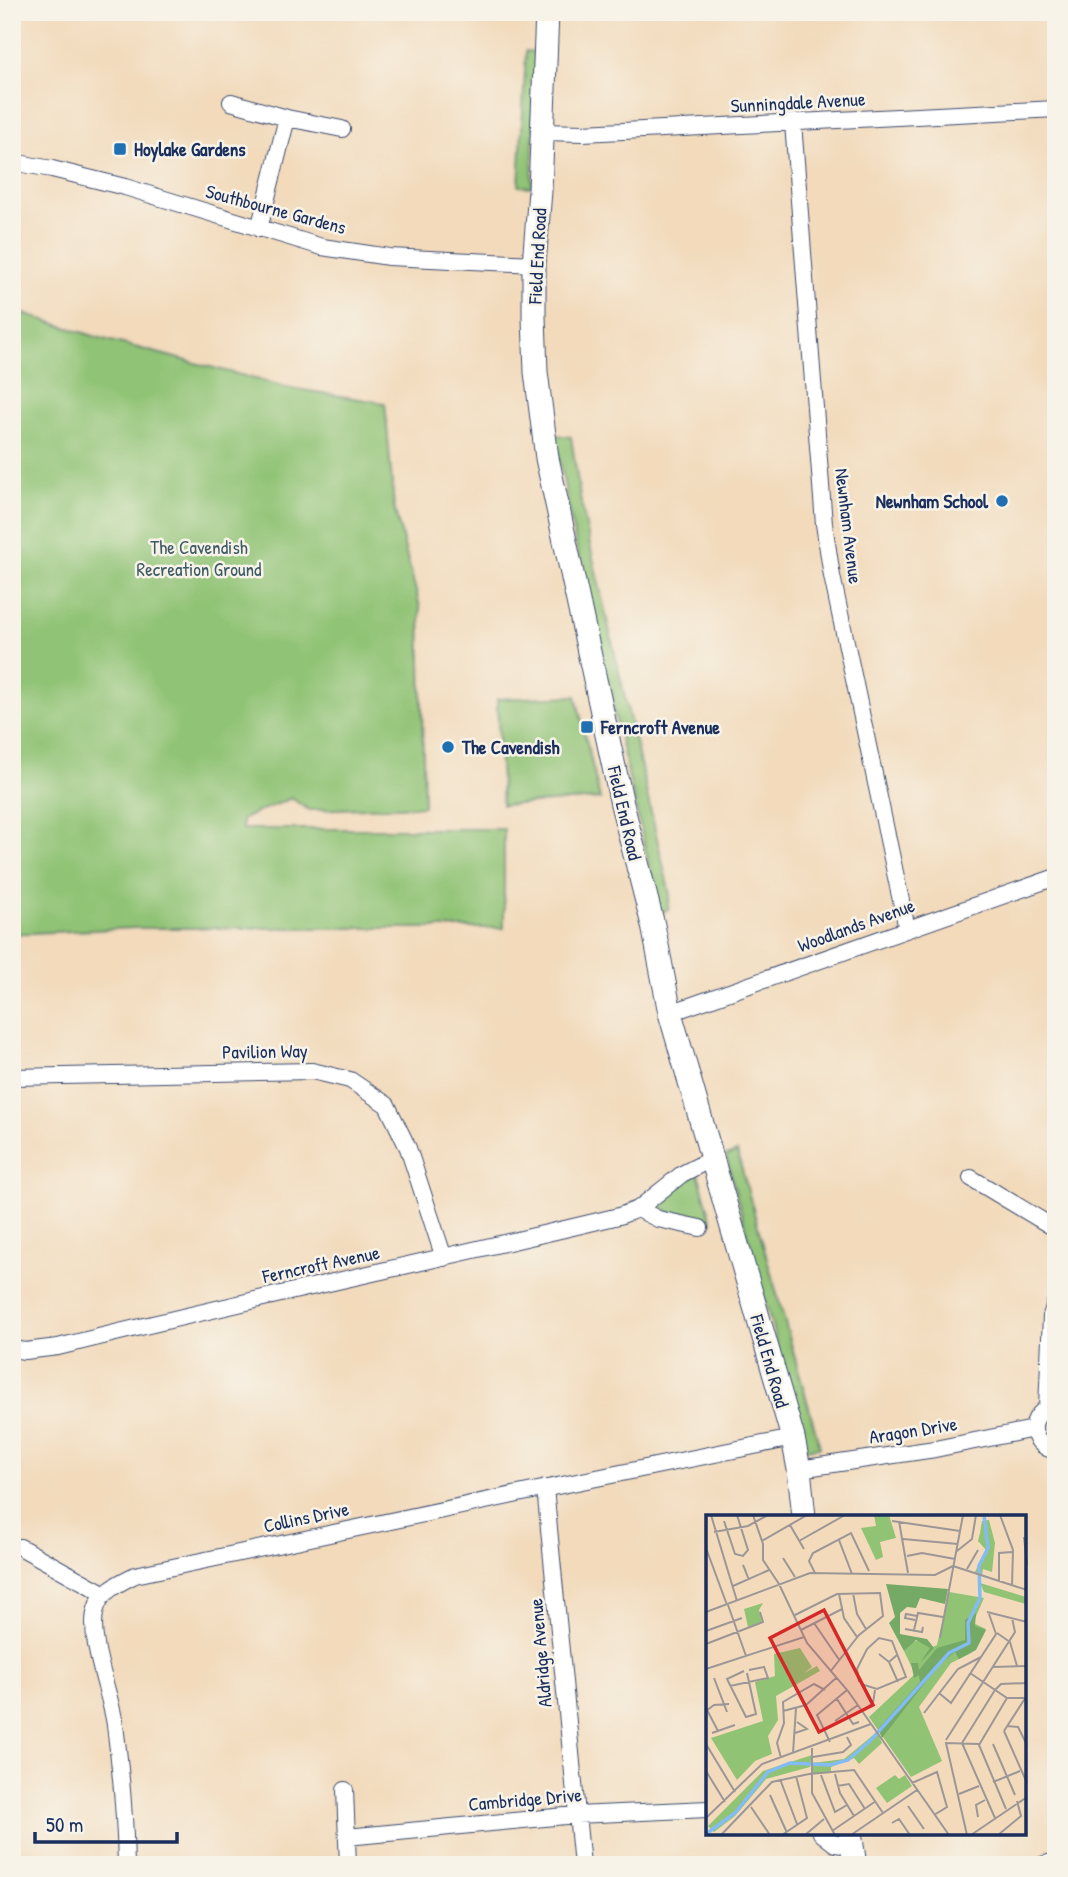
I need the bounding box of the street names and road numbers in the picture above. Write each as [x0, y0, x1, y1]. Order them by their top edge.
street label: Sunningdale Avenue [730, 85, 866, 119]
street label: Southbourne Gardens [203, 178, 349, 240]
street label: Field End Road [521, 207, 553, 305]
street label: Newnham Avenue [829, 467, 869, 586]
street label: Field End Road [601, 762, 649, 863]
street label: Woodlands Avenue [794, 892, 919, 958]
street label: Pavilion Way [222, 1037, 308, 1065]
street label: Ferncroft Avenue [259, 1239, 382, 1289]
street label: Field End Road [744, 1310, 796, 1411]
street label: Aragon Drive [867, 1410, 959, 1450]
street label: Collins Drive [261, 1495, 351, 1539]
street label: Aldridge Avenue [522, 1597, 558, 1709]
street label: Cambridge Drive [467, 1781, 583, 1817]

